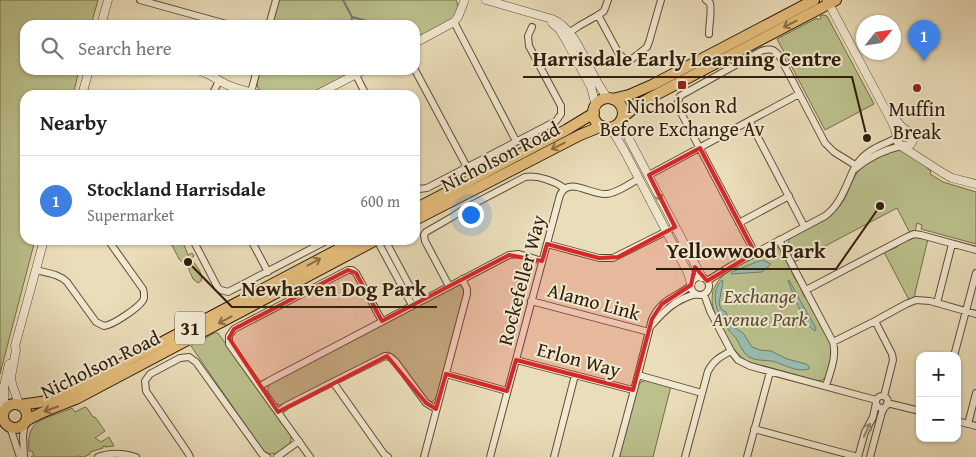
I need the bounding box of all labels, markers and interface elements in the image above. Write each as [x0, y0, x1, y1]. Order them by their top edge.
north arrow [856, 15, 901, 60]
search box [20, 20, 420, 75]
one-way arrow [783, 20, 798, 29]
pin: 1 [908, 20, 940, 61]
icon: search [38, 34, 66, 62]
text: Search here [78, 34, 172, 62]
callout: Harrisdale Early Learning Centre [523, 41, 852, 77]
text: Harrisdale Early Learning Centre [533, 43, 841, 74]
marker: Nicholson Rd Before Exchange Av [676, 79, 688, 91]
marker: Muffin Break [911, 82, 923, 94]
place label: Nicholson Rd Before Exchange Av [600, 91, 764, 143]
place label: Muffin Break [889, 94, 945, 146]
text: Nearby [40, 107, 107, 138]
street label: Nicholson Road [436, 113, 565, 198]
one-way arrow [550, 141, 565, 151]
text: Stockland Harrisdale [87, 175, 266, 203]
one-way arrow [653, 187, 663, 202]
text: 1 [52, 189, 60, 213]
text: 600 m [360, 189, 400, 213]
your location [458, 202, 484, 228]
text: Supermarket [87, 203, 174, 227]
street label: Rockefeller Way [490, 211, 552, 349]
callout: Yellowwood Park [656, 233, 836, 269]
text: Yellowwood Park [666, 235, 827, 266]
one-way arrow [307, 256, 321, 266]
callout: Newhaven Dog Park [232, 271, 437, 307]
text: Newhaven Dog Park [241, 273, 428, 304]
street label: Alamo Link [544, 275, 644, 328]
park label: Exchange Avenue Park [711, 281, 809, 333]
road number: 31 [175, 312, 205, 344]
one-way arrow [217, 315, 232, 325]
street label: Nicholson Road [35, 322, 165, 406]
street label: Erlon Way [534, 334, 624, 384]
map controls [916, 352, 961, 442]
button: + [916, 352, 961, 397]
button: − [916, 397, 961, 442]
one-way arrow [44, 405, 59, 414]
one-way arrow [863, 423, 872, 438]

